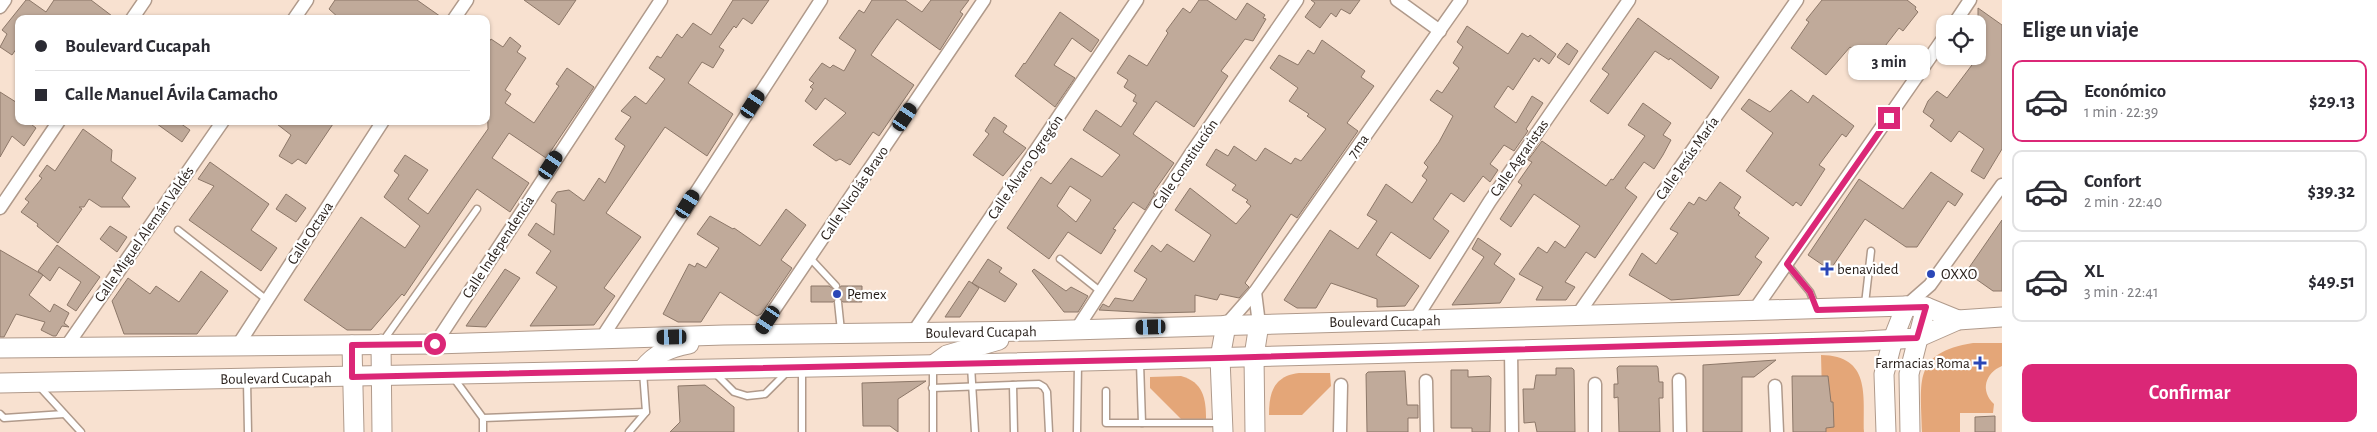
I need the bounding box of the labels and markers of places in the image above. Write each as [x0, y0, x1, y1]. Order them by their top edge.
place label: benavided [1837, 262, 1899, 277]
marker: benavided [1821, 263, 1833, 275]
place label: OXXO [1941, 267, 1977, 282]
marker: OXXO [1925, 268, 1937, 280]
place label: Pemex [847, 287, 887, 302]
marker: Pemex [831, 288, 843, 300]
place label: Farmacias Roma [1875, 356, 1970, 371]
marker: Farmacias Roma [1974, 357, 1986, 369]

